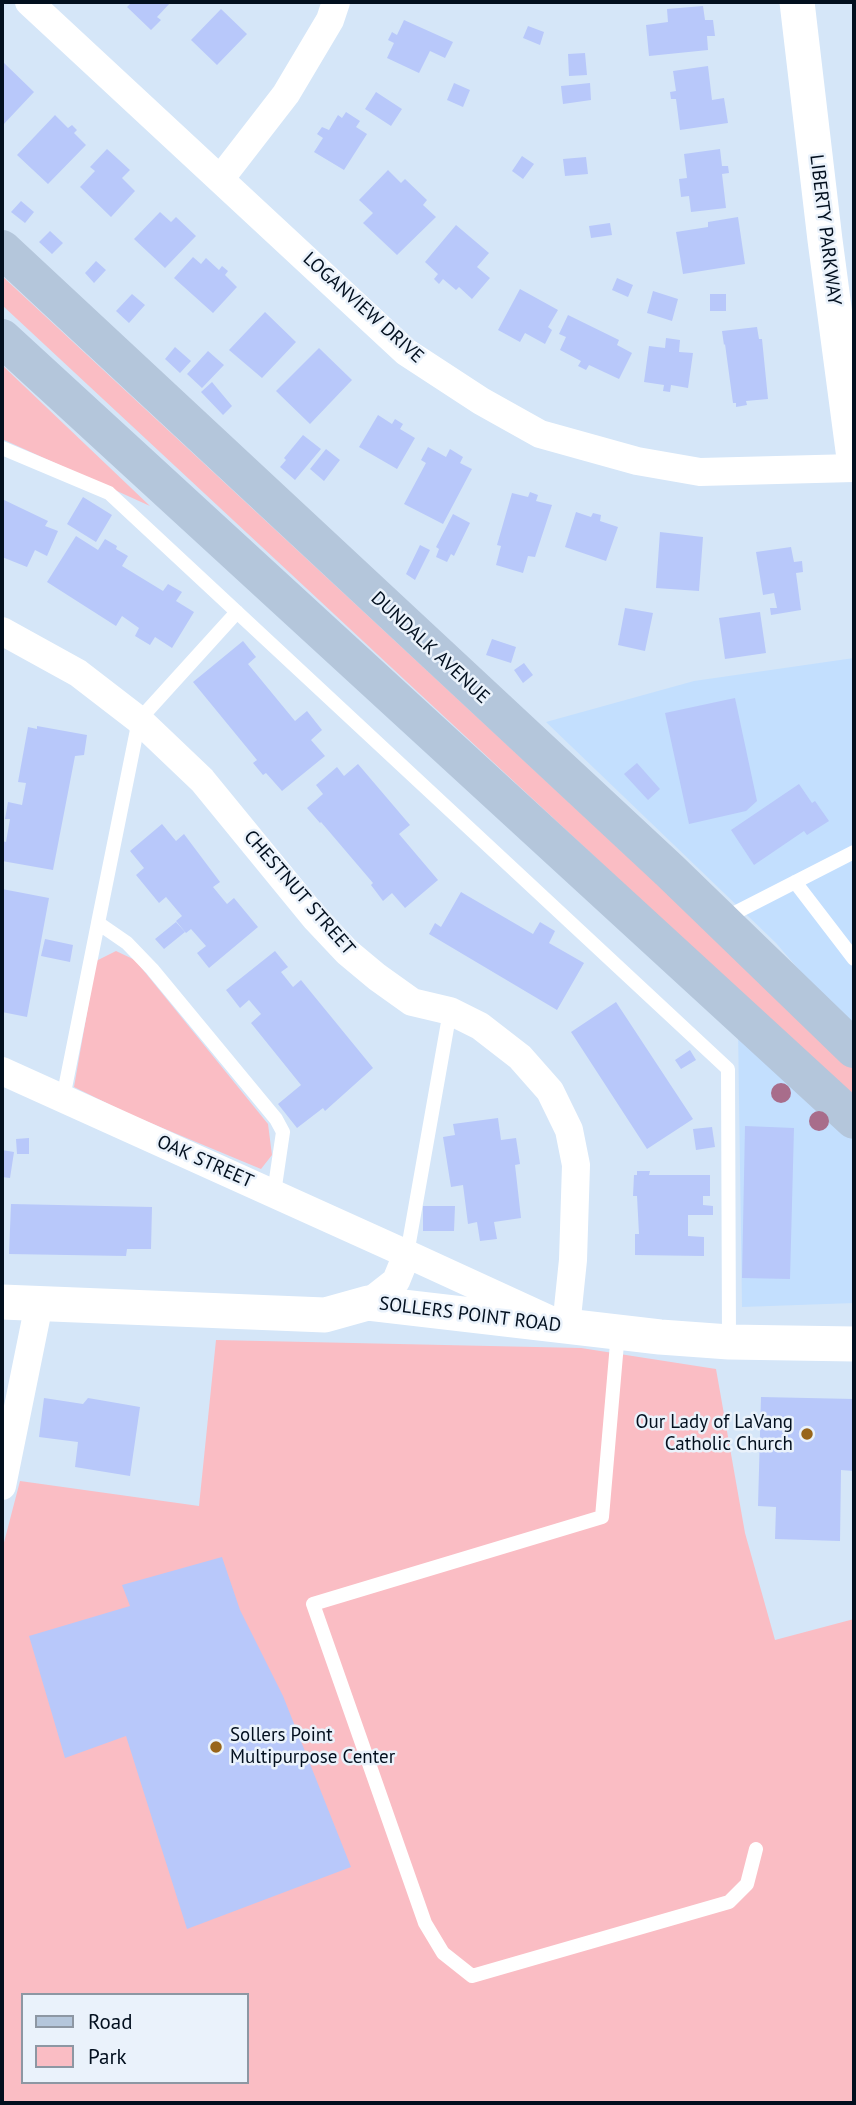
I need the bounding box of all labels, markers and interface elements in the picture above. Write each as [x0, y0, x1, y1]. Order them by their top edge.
street label: LIBERTY PARKWAY [804, 153, 846, 307]
street label: LOGANVIEW DRIVE [298, 248, 428, 368]
street label: DUNDALK AVENUE [366, 587, 494, 709]
street label: CHESTNUT STREET [239, 826, 359, 960]
street label: OAK STREET [153, 1131, 257, 1193]
street label: SOLLERS POINT ROAD [378, 1293, 562, 1337]
place label: Our Lady of LaVang Catholic Church [635, 1412, 793, 1456]
marker: Our Lady of LaVang Catholic Church [799, 1426, 815, 1442]
place label: Sollers Point Multipurpose Center [230, 1725, 395, 1769]
marker: Sollers Point Multipurpose Center [208, 1739, 224, 1755]
legend [21, 1993, 248, 2084]
text: Road [88, 2008, 132, 2035]
text: Park [88, 2043, 127, 2070]

